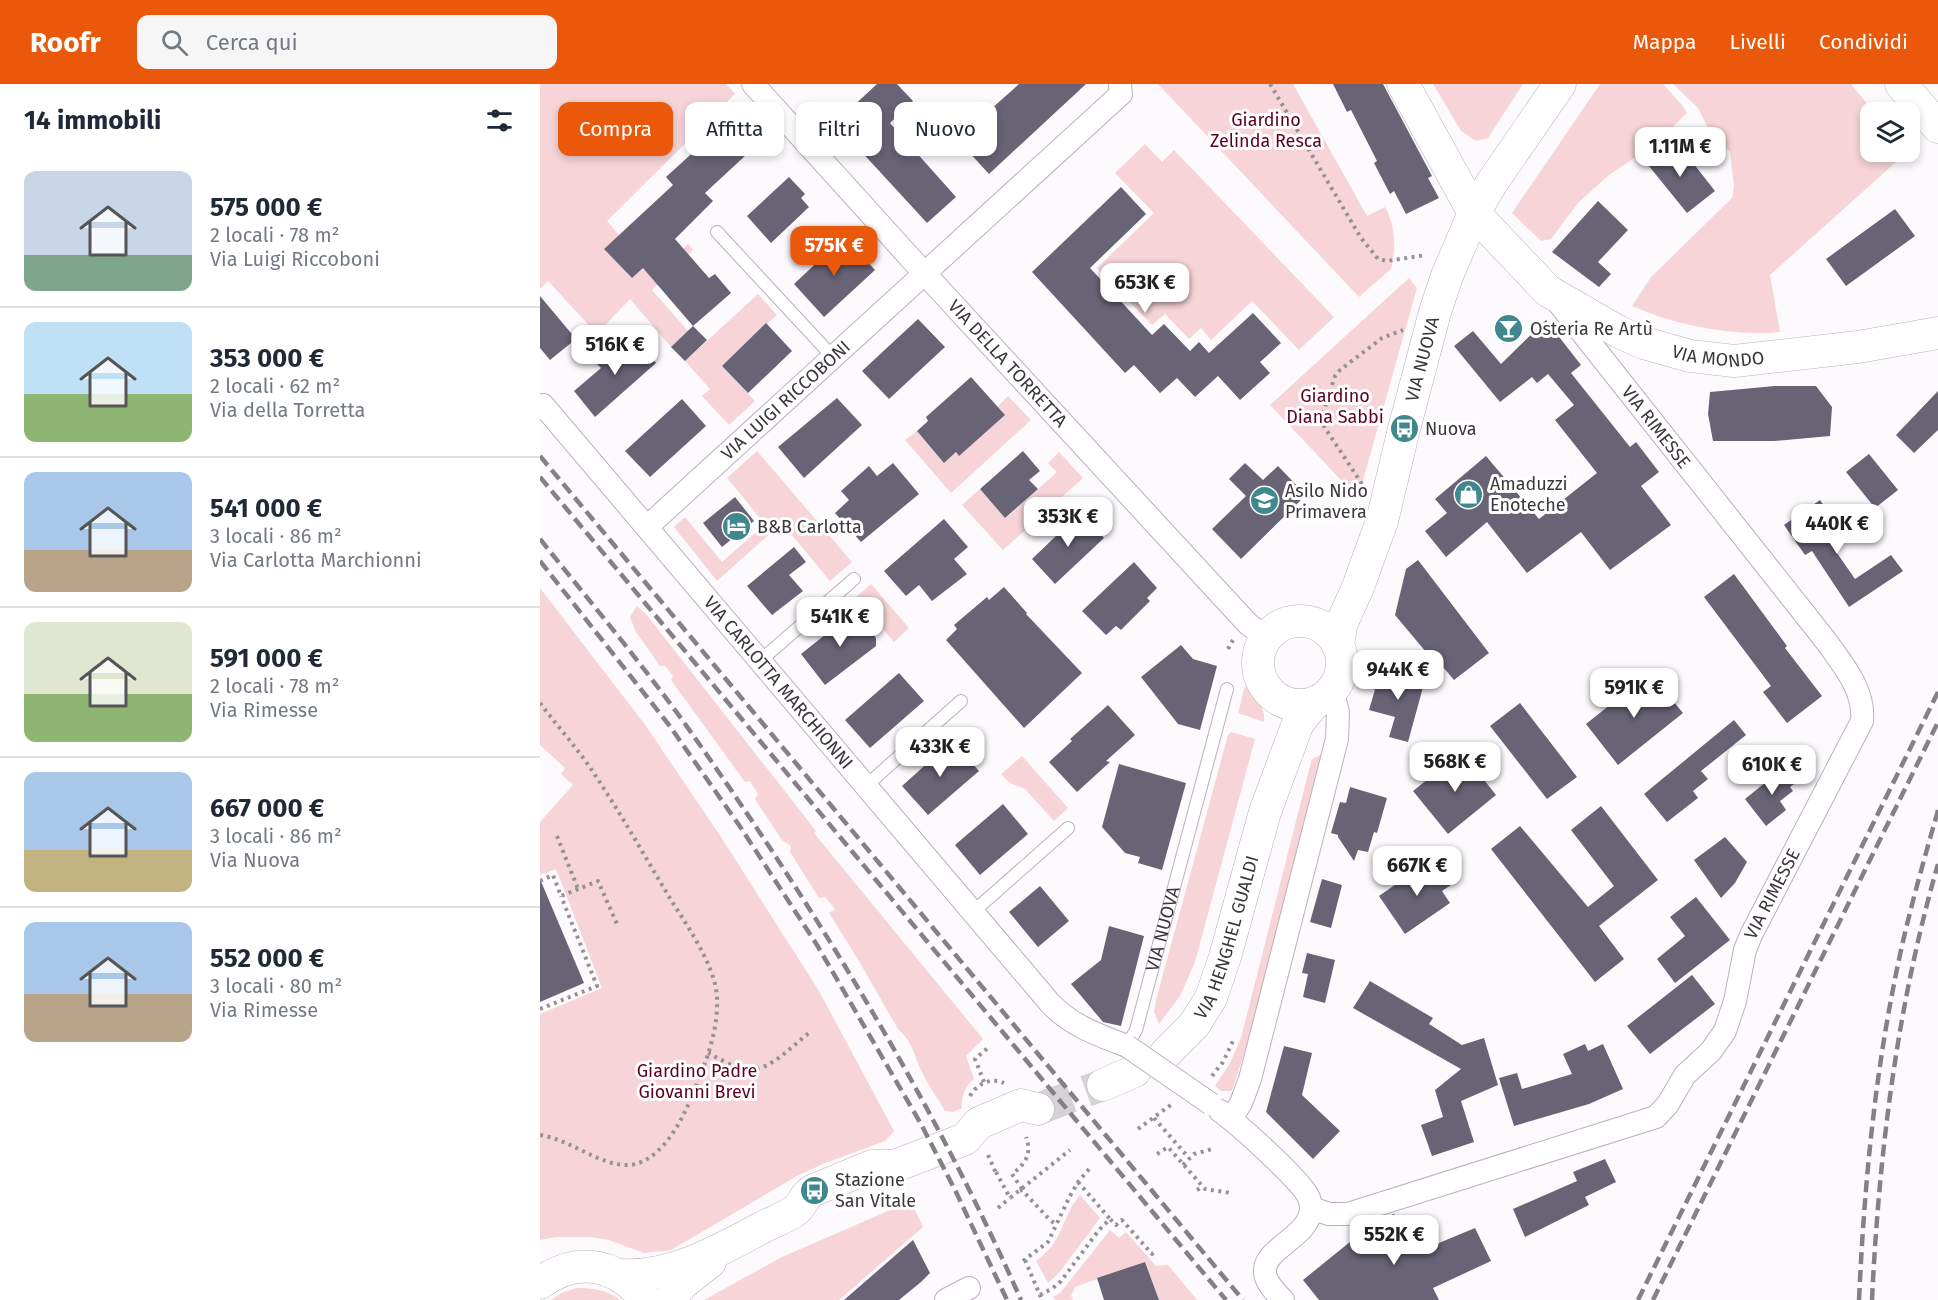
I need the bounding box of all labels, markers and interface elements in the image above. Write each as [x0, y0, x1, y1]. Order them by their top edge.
search box [137, 15, 557, 69]
text: Roofr [30, 26, 101, 59]
icon: search [158, 26, 191, 59]
text: Cerca qui [206, 29, 298, 56]
text: Mappa [1633, 29, 1697, 55]
text: Livelli [1730, 29, 1786, 55]
text: Condividi [1819, 29, 1908, 55]
chip: Compra [558, 102, 673, 156]
chip: Affitta [685, 102, 784, 156]
chip: Filtri [796, 102, 882, 156]
chip: Nuovo [894, 102, 997, 156]
map controls [1860, 102, 1920, 162]
button: layers [1860, 102, 1920, 162]
icon: filters [483, 104, 516, 137]
text: 14 immobili [24, 105, 161, 136]
park label: Giardino Zelinda Resca [1210, 109, 1322, 152]
pin: 1.11M € [1625, 127, 1735, 178]
text: 1.11M € [1649, 134, 1711, 158]
text: 575 000 € [210, 192, 322, 223]
icon: home [72, 195, 144, 267]
text: 2 locali · 78 m² [210, 223, 339, 247]
pin: 575K € [785, 226, 883, 277]
text: 575K € [804, 233, 864, 257]
text: Via Luigi Riccoboni [210, 247, 380, 271]
pin: 653K € [1096, 263, 1194, 314]
text: 653K € [1114, 270, 1176, 294]
street label: VIA DELLA TORRETTA [943, 295, 1072, 432]
bar icon: Osteria Re Artù [1493, 313, 1525, 345]
street label: VIA NUOVA [1401, 314, 1444, 404]
place label: Osteria Re Artù [1530, 318, 1653, 340]
pin: 516K € [566, 325, 664, 376]
text: 516K € [585, 332, 645, 356]
street label: VIA LUIGI RICCOBONI [717, 336, 855, 465]
street label: VIA MONDO [1669, 340, 1765, 373]
text: 353 000 € [210, 343, 324, 374]
icon: home [72, 346, 144, 418]
text: 2 locali · 62 m² [210, 374, 340, 398]
street label: VIA RIMESSE [1617, 381, 1695, 473]
park label: Giardino Diana Sabbi [1286, 385, 1384, 428]
text: Via della Torretta [210, 398, 365, 422]
bus stop icon: Nuova [1388, 413, 1420, 445]
place label: Nuova [1425, 418, 1477, 440]
place label: Amaduzzi Enoteche [1490, 473, 1568, 516]
shop icon: Amaduzzi Enoteche [1453, 478, 1485, 510]
place label: Asilo Nido Primavera [1285, 480, 1368, 523]
school or university icon: Asilo Nido Primavera [1248, 485, 1280, 517]
text: 541 000 € [210, 493, 322, 524]
icon: home [72, 496, 144, 568]
pin: 353K € [1019, 497, 1117, 548]
text: 353K € [1038, 504, 1098, 528]
pin: 440K € [1788, 504, 1886, 555]
hotel icon: B&B Carlotta [720, 511, 752, 543]
text: 440K € [1805, 511, 1869, 535]
place label: B&B Carlotta [757, 516, 862, 538]
text: 3 locali · 86 m² [210, 524, 342, 548]
text: Via Carlotta Marchionni [210, 548, 422, 572]
street label: VIA CARLOTTA MARCHIONNI [699, 592, 858, 774]
pin: 541K € [791, 597, 889, 648]
text: 541K € [810, 604, 870, 628]
text: 591 000 € [210, 643, 323, 674]
icon: home [72, 646, 144, 718]
pin: 944K € [1349, 650, 1447, 701]
text: 944K € [1367, 657, 1429, 681]
pin: 591K € [1585, 668, 1683, 719]
text: 2 locali · 78 m² [210, 674, 339, 698]
text: 591K € [1604, 675, 1664, 699]
text: Via Rimesse [210, 698, 318, 722]
pin: 433K € [891, 727, 989, 778]
text: 433K € [910, 734, 971, 758]
pin: 568K € [1406, 742, 1504, 793]
pin: 610K € [1723, 745, 1821, 796]
text: 568K € [1424, 749, 1486, 773]
text: 610K € [1742, 752, 1802, 776]
text: 667 000 € [210, 793, 324, 824]
icon: home [72, 796, 144, 868]
text: 3 locali · 86 m² [210, 824, 342, 848]
street label: VIA RIMESSE [1740, 845, 1805, 943]
pin: 667K € [1368, 846, 1466, 897]
text: Via Nuova [210, 848, 300, 872]
street label: VIA HENGHEL GUALDI [1189, 853, 1263, 1023]
text: 667K € [1387, 853, 1447, 877]
street label: VIA NUOVA [1141, 883, 1185, 974]
text: 552 000 € [210, 943, 324, 974]
icon: home [72, 946, 144, 1018]
text: 3 locali · 80 m² [210, 974, 342, 998]
text: Via Rimesse [210, 998, 318, 1022]
park label: Giardino Padre Giovanni Brevi [637, 1060, 757, 1103]
place label: Stazione San Vitale [835, 1169, 916, 1212]
bus stop icon: Stazione San Vitale [798, 1174, 830, 1206]
pin: 552K € [1345, 1215, 1443, 1266]
text: 552K € [1364, 1222, 1424, 1246]

